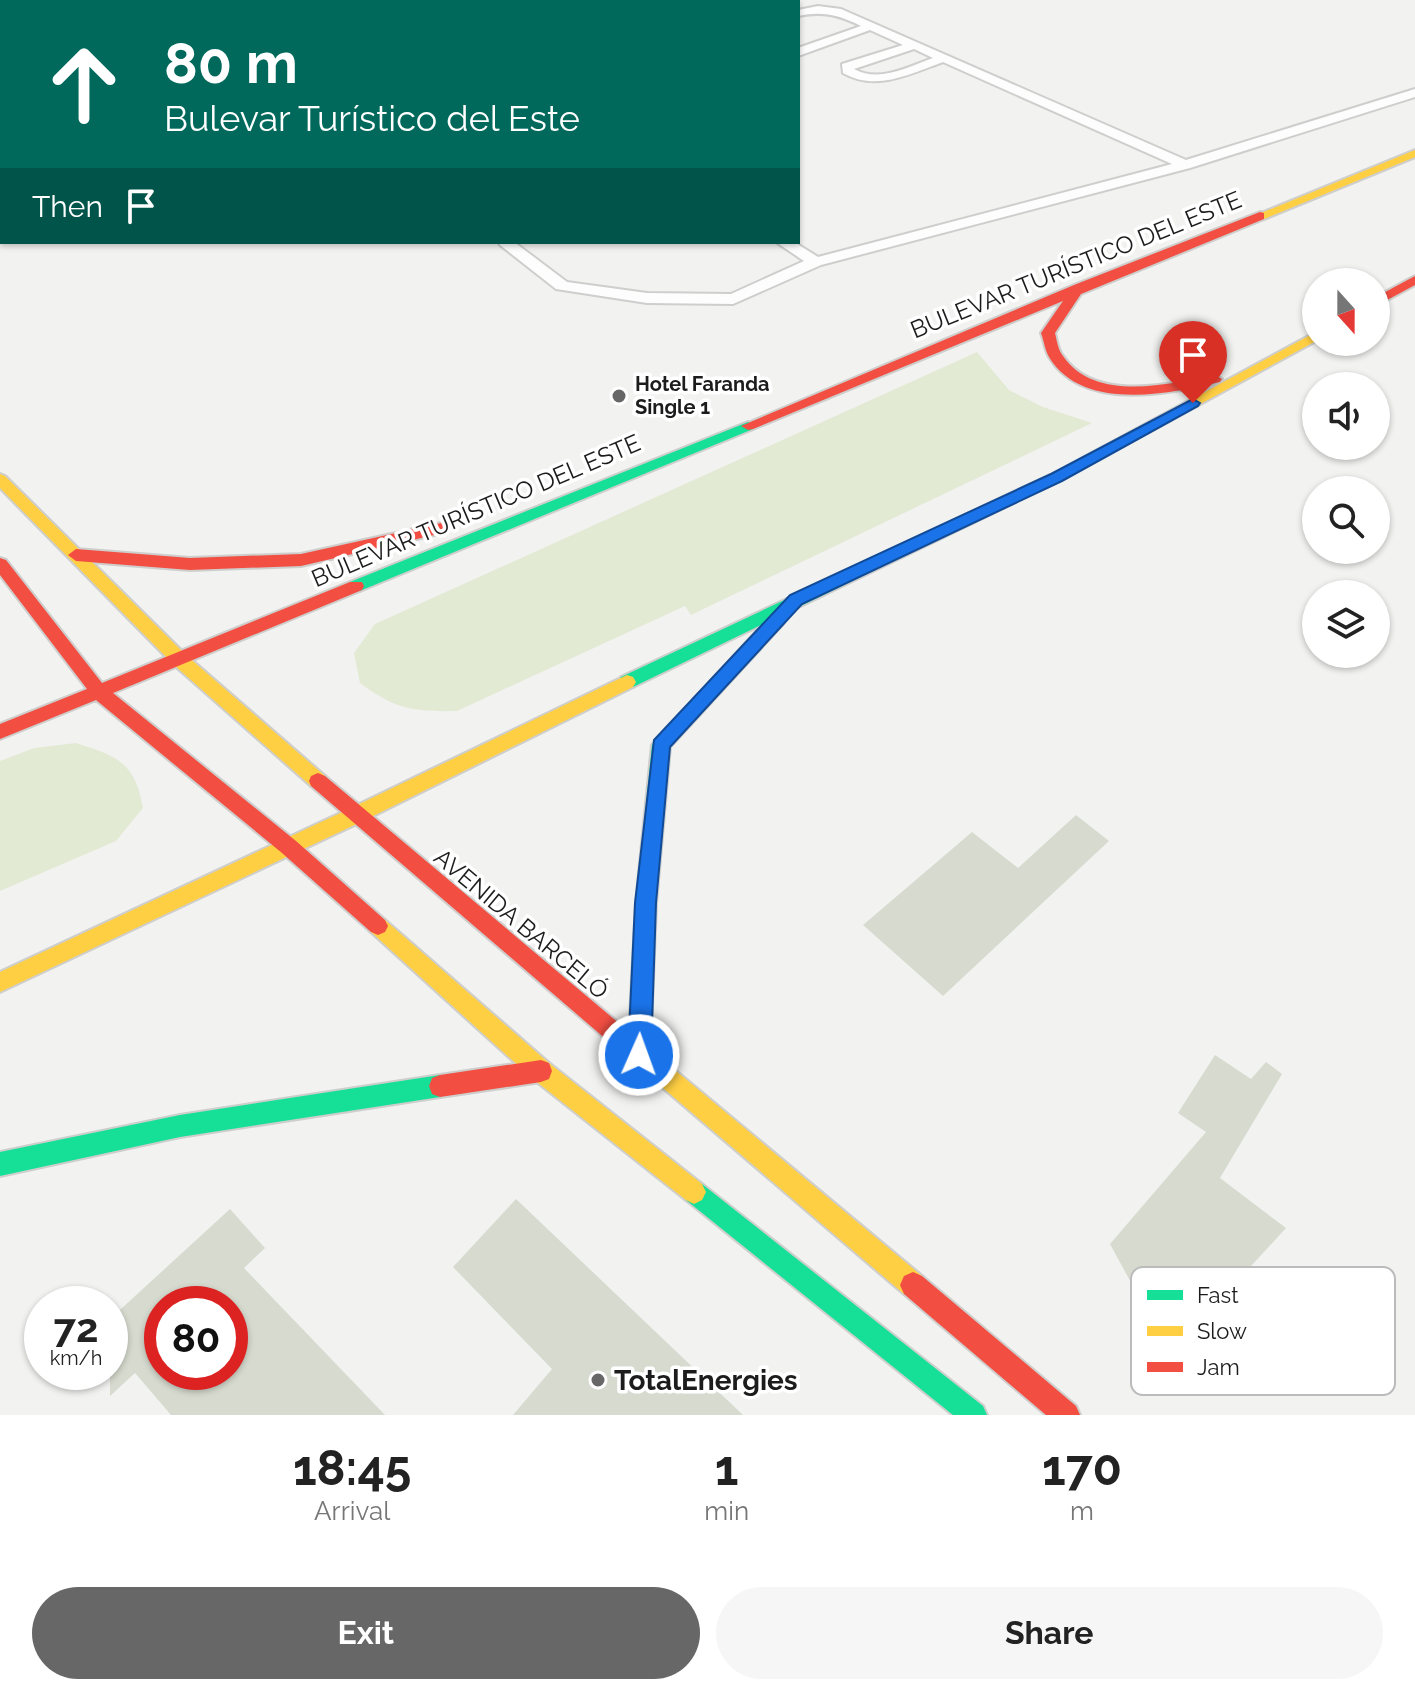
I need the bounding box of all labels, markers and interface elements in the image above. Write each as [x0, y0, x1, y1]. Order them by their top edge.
text: 80 m [164, 30, 298, 96]
icon: ahead [32, 32, 136, 136]
text: Bulevar Turístico del Este [164, 97, 580, 139]
icon: arrive [119, 184, 163, 228]
street label: BULEVAR TURÍSTICO DEL ESTE [906, 185, 1246, 344]
text: Then [32, 189, 103, 224]
north arrow [1302, 268, 1390, 356]
map controls [1302, 268, 1390, 668]
pin [1159, 321, 1227, 403]
icon: arrive [1171, 333, 1215, 377]
place label: Hotel Faranda Single 1 [635, 372, 770, 419]
button: sound [1302, 372, 1390, 460]
marker: Hotel Faranda Single 1 [610, 387, 628, 405]
street label: BULEVAR TURÍSTICO DEL ESTE [307, 428, 645, 593]
button: search [1302, 476, 1390, 564]
button: layers [1302, 580, 1390, 668]
street label: AVENIDA BARCELÓ [428, 842, 614, 1005]
position arrow [597, 1013, 681, 1097]
legend [1131, 1267, 1395, 1395]
text: Fast [1197, 1282, 1239, 1308]
speed limit sign: 80 [144, 1286, 248, 1390]
text: 72 [53, 1304, 98, 1351]
text: Slow [1197, 1318, 1247, 1344]
text: km/h [50, 1346, 102, 1370]
text: Jam [1197, 1354, 1240, 1380]
place label: TotalEnergies [614, 1364, 798, 1397]
marker: TotalEnergies [589, 1371, 607, 1389]
text: 18:45 [293, 1440, 411, 1496]
text: 1 [715, 1440, 739, 1496]
text: 170 [1042, 1440, 1122, 1496]
text: Arrival [314, 1496, 390, 1526]
text: min [704, 1496, 749, 1526]
text: m [1070, 1496, 1094, 1526]
button: Exit [32, 1587, 700, 1679]
button: Share [716, 1587, 1383, 1679]

